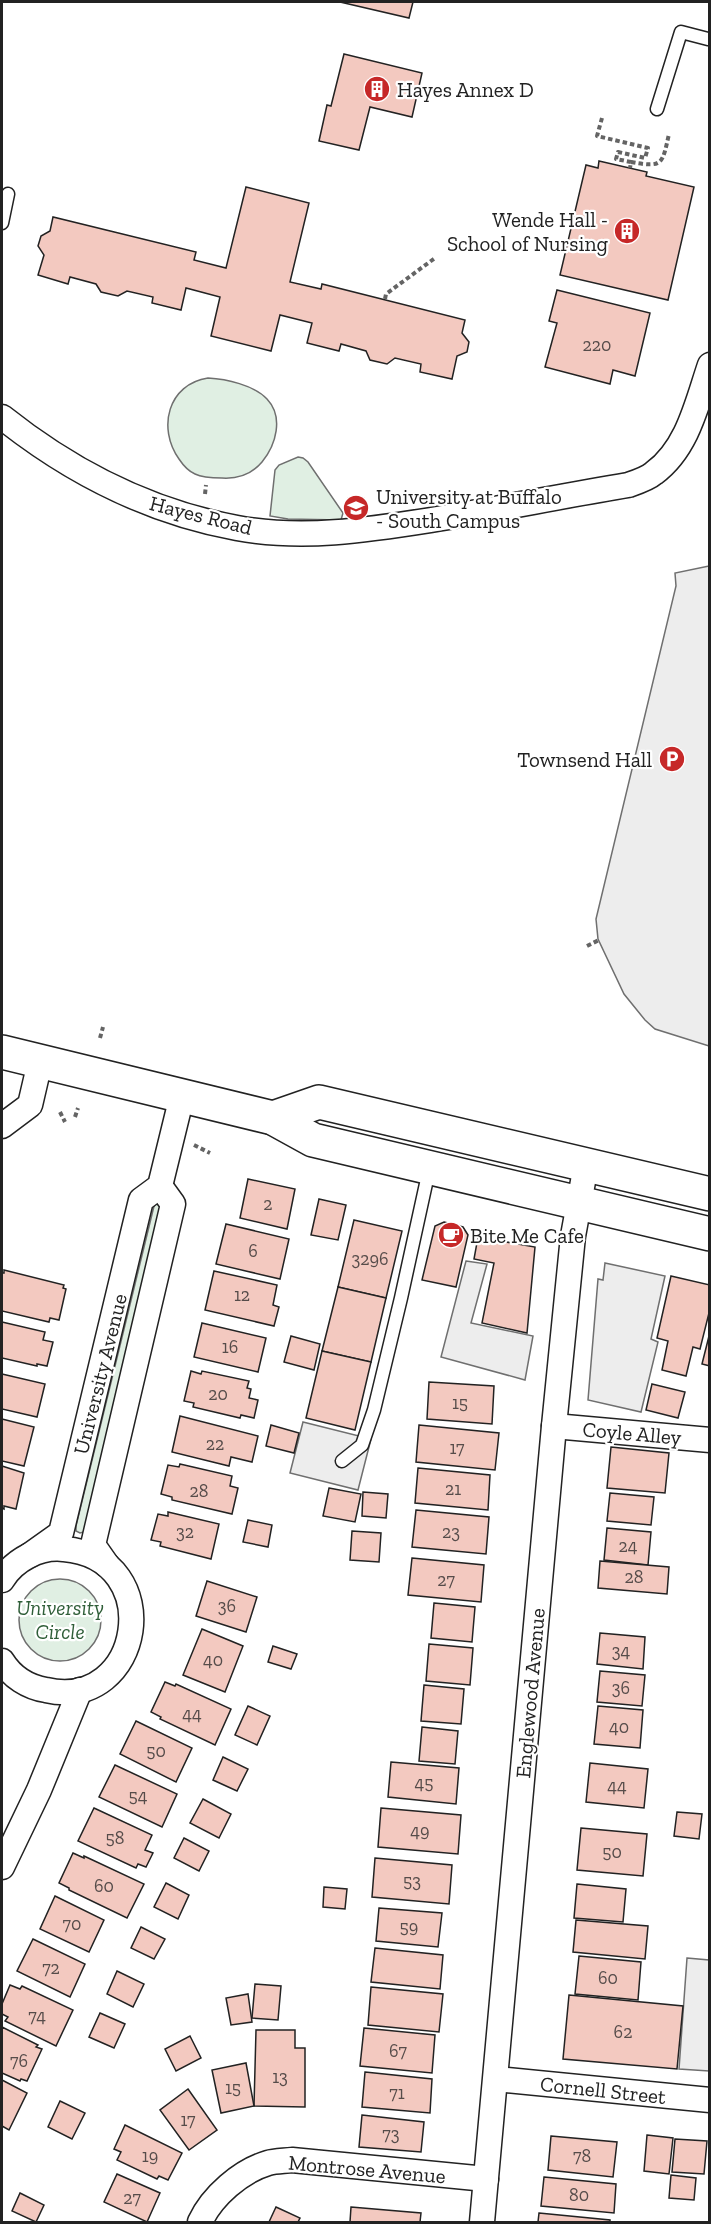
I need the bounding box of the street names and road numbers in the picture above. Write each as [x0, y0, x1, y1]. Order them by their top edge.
street label: Hayes Road [147, 490, 255, 540]
street label: University Avenue [68, 1291, 132, 1457]
street label: Coyle Alley [582, 1416, 683, 1450]
street label: Englewood Avenue [510, 1607, 550, 1779]
street label: Cornell Street [539, 2071, 667, 2109]
street label: Montrose Avenue [287, 2150, 447, 2188]

